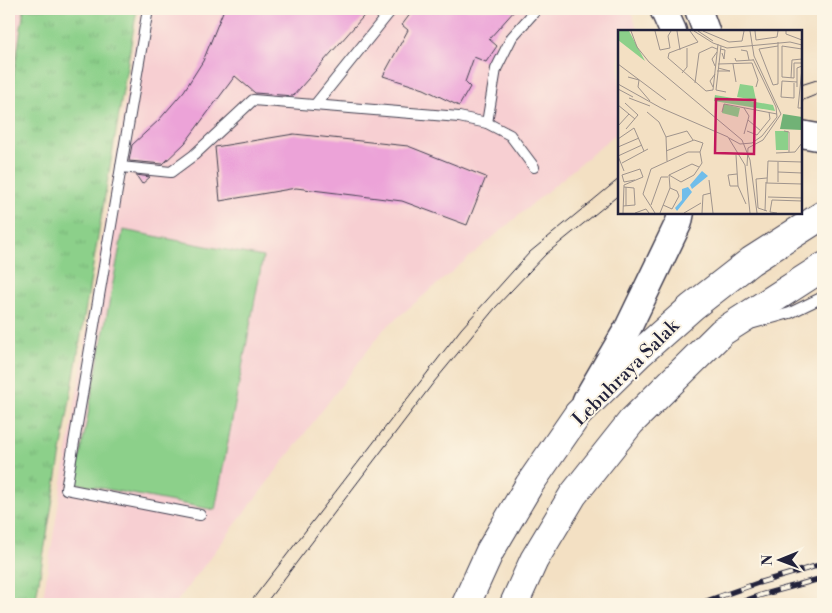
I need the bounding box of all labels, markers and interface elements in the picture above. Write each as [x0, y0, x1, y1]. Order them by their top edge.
inset map [618, 30, 802, 214]
street label: Lebuhraya Salak [567, 314, 685, 431]
north arrow [754, 536, 804, 586]
text: N [759, 555, 777, 566]

